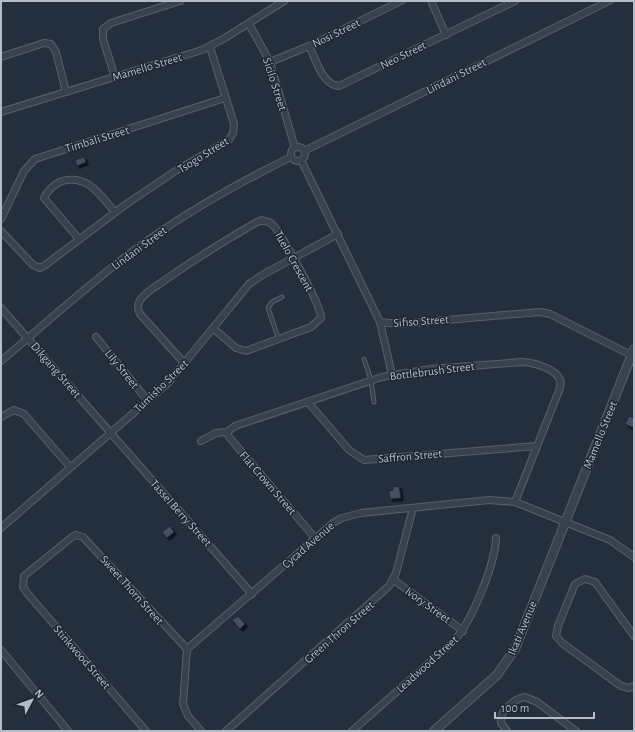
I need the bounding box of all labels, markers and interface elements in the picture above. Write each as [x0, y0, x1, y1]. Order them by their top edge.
street label: Nosi Street [310, 16, 362, 50]
street label: Neo Street [378, 39, 428, 71]
street label: Mamello Street [111, 51, 183, 83]
street label: Sicilo Street [261, 56, 289, 112]
street label: Lindani Street [424, 56, 488, 96]
street label: Timbali Street [64, 124, 131, 154]
street label: Tsogo Street [175, 135, 231, 175]
street label: Lindani Street [109, 224, 169, 272]
street label: Tuelo Crescent [272, 229, 316, 294]
street label: Sifiso Street [393, 313, 449, 329]
street label: Dikgang Street [29, 340, 83, 400]
street label: Lily Street [102, 347, 141, 391]
street label: Tumisho Street [132, 357, 191, 415]
street label: Bottlebrush Street [389, 360, 475, 382]
street label: Mamello Street [581, 399, 619, 471]
street label: Saffron Street [378, 447, 443, 465]
street label: Flat Crown Street [237, 449, 299, 517]
street label: Tassel Berry Street [147, 477, 214, 549]
street label: Cycad Avenue [280, 519, 337, 571]
street label: Sweet Thorn Street [98, 553, 166, 627]
street label: Ivory Street [402, 585, 453, 626]
street label: Green Thron Street [302, 598, 376, 665]
street label: Ikati Avenue [505, 599, 539, 657]
street label: Stinkwood Street [51, 623, 113, 691]
street label: Leadwood Street [394, 633, 460, 695]
north arrow [12, 680, 52, 720]
text: N [33, 687, 46, 700]
scale bar [495, 694, 594, 720]
text: 100 m [501, 702, 529, 714]

